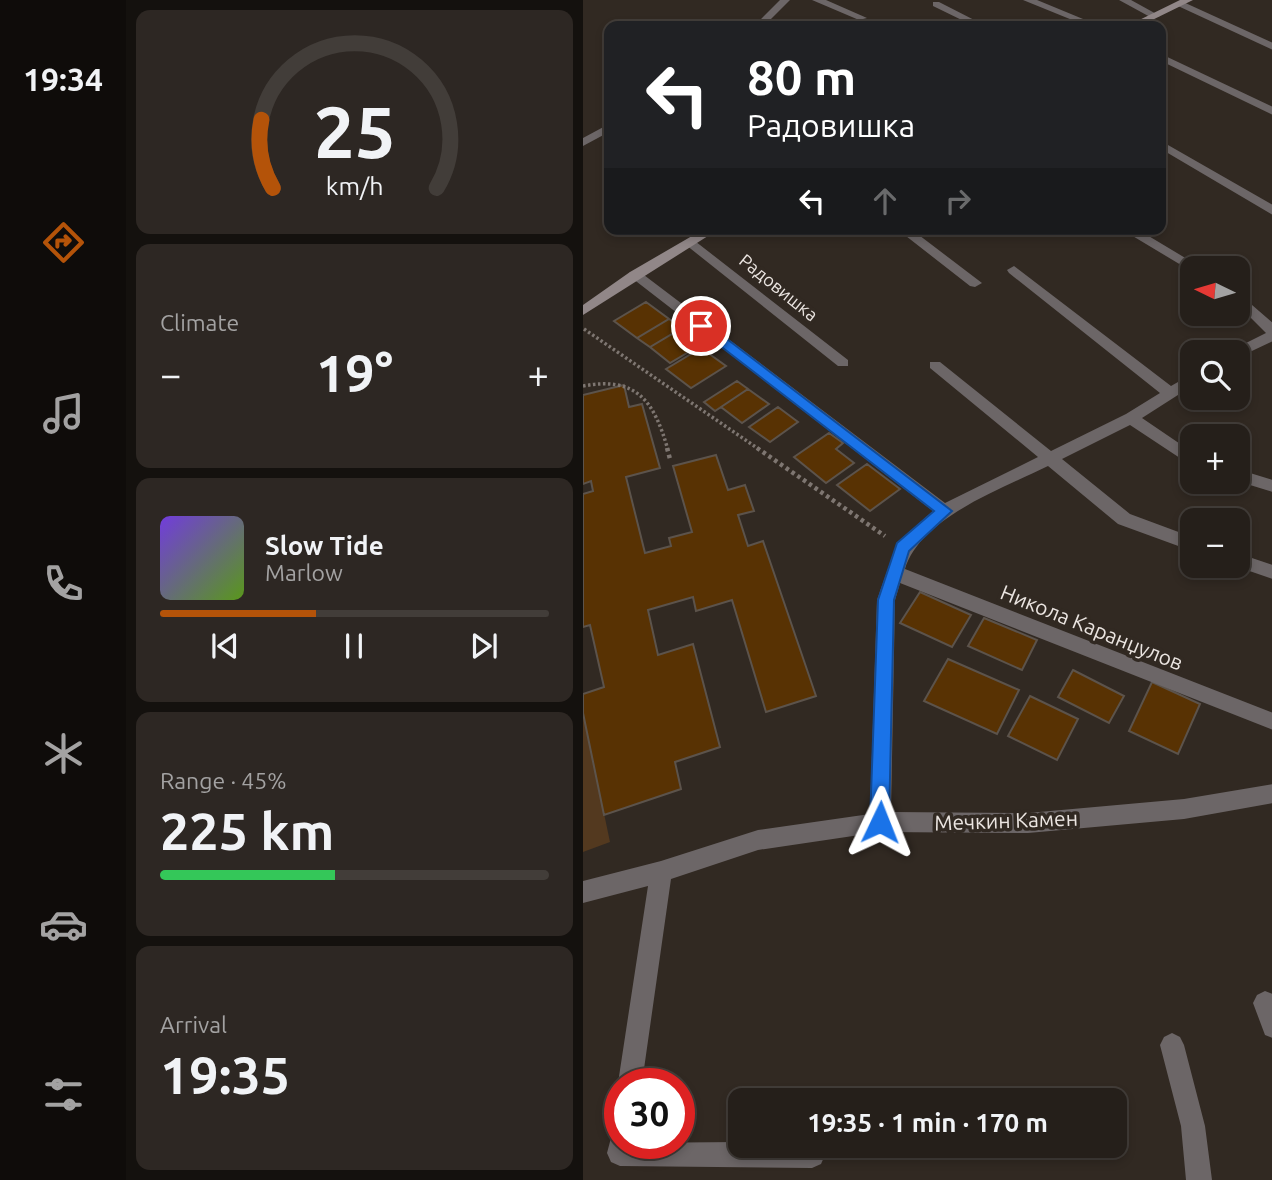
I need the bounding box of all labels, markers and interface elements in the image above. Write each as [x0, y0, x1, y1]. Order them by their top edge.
icon: left [632, 49, 723, 140]
text: 80 m [747, 49, 856, 104]
text: 19:34 [23, 61, 103, 97]
text: 25 [313, 90, 396, 172]
text: Радовишка [747, 107, 915, 143]
text: km/h [326, 172, 383, 200]
icon: left [793, 182, 831, 220]
icon: ahead [866, 182, 904, 220]
icon: right [939, 182, 977, 220]
icon: directions [39, 218, 88, 267]
street label: Радовишка [736, 249, 822, 325]
north arrow [1180, 256, 1250, 326]
map controls [1180, 256, 1250, 578]
pin [671, 296, 731, 356]
icon: arrive [682, 307, 720, 345]
text: Climate [160, 310, 239, 335]
button: search [1180, 340, 1250, 410]
text: 19° [316, 344, 393, 402]
text: − [160, 353, 181, 395]
text: + [528, 353, 549, 395]
icon: music [39, 389, 88, 438]
button: + [1180, 424, 1250, 494]
button: − [1180, 508, 1250, 578]
text: Slow Tide [265, 531, 384, 560]
icon: phone [39, 559, 88, 608]
text: Marlow [265, 560, 343, 585]
street label: Никола Каранџулов [997, 579, 1187, 675]
icon: previous [206, 627, 244, 665]
icon: pause [335, 627, 373, 665]
icon: next [465, 627, 503, 665]
icon: climate [39, 729, 88, 778]
text: Range · 45% [160, 768, 287, 793]
position arrow [843, 785, 917, 859]
text: 225 km [160, 802, 334, 860]
street label: Мечкин Камен [934, 805, 1078, 835]
icon: car [39, 900, 88, 949]
text: Arrival [160, 1012, 227, 1037]
text: 19:35 [160, 1046, 290, 1104]
speed limit sign: 30 [604, 1068, 695, 1159]
icon: filters [39, 1070, 88, 1119]
text: 19:35 · 1 min · 170 m [807, 1108, 1048, 1137]

